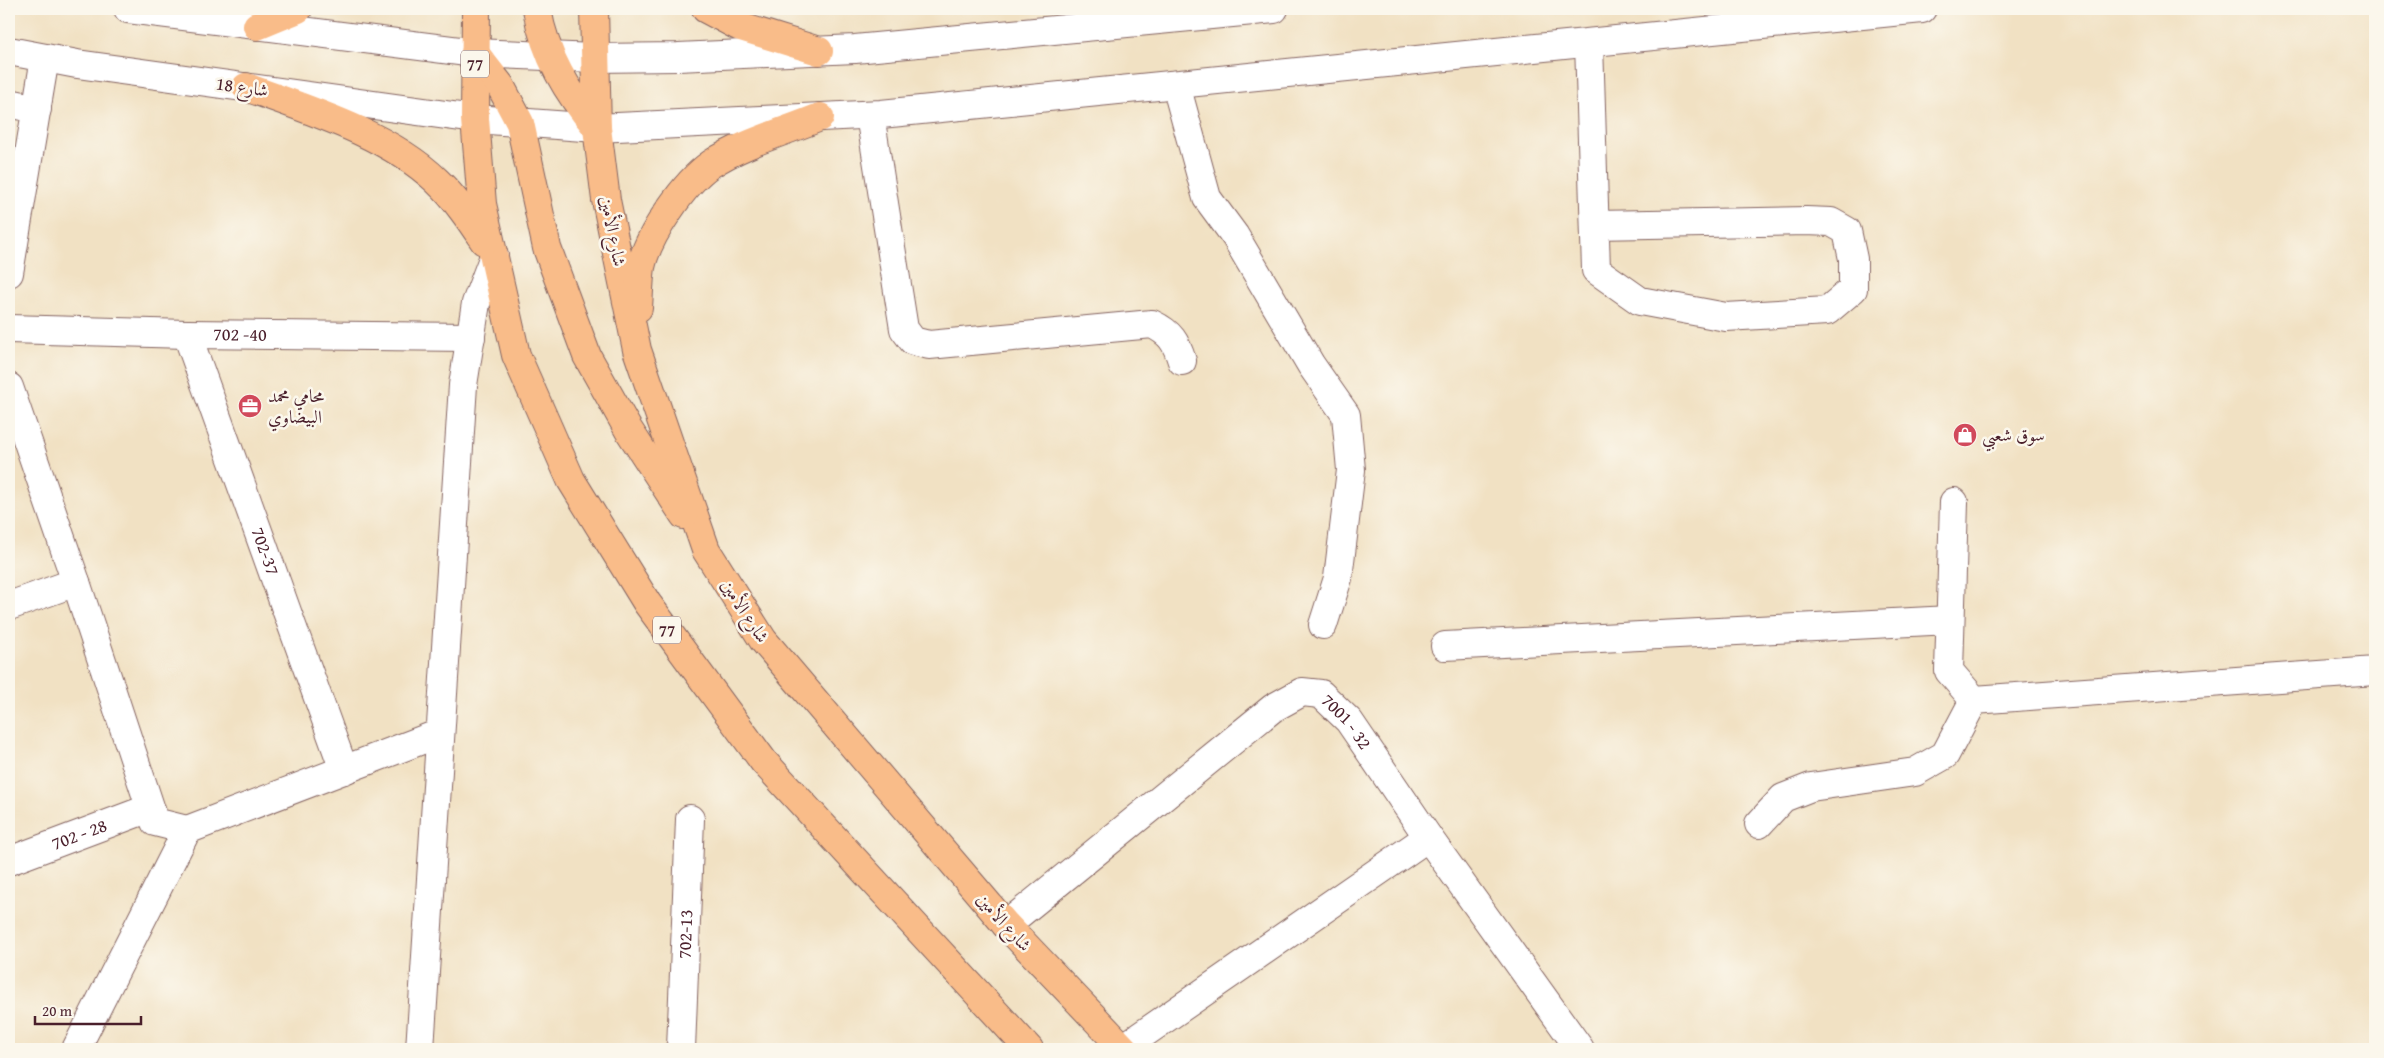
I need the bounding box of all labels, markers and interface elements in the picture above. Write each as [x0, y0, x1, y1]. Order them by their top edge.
road number: 77 [461, 51, 489, 78]
street label: شارع 18 [214, 69, 270, 106]
street label: شارع الأمين [591, 193, 634, 269]
street label: 702 -40 [213, 320, 267, 348]
place label: محامي محمد البيضاوي [268, 382, 324, 432]
office icon: محامي محمد البيضاوي [237, 393, 263, 419]
place label: سوق شعبي [1982, 421, 2045, 452]
shop icon: سوق شعبي [1952, 422, 1978, 448]
street label: 702-37 [245, 523, 287, 579]
street label: شارع الأمين [713, 573, 776, 649]
road number: 77 [653, 616, 681, 644]
street label: 7001 - 32 [1315, 687, 1379, 755]
street label: 702 - 28 [47, 811, 111, 857]
street label: شارع الأمين [969, 886, 1038, 959]
street label: 702-13 [671, 909, 699, 959]
scale bar [35, 993, 141, 1025]
text: 20 m [42, 1000, 73, 1021]

